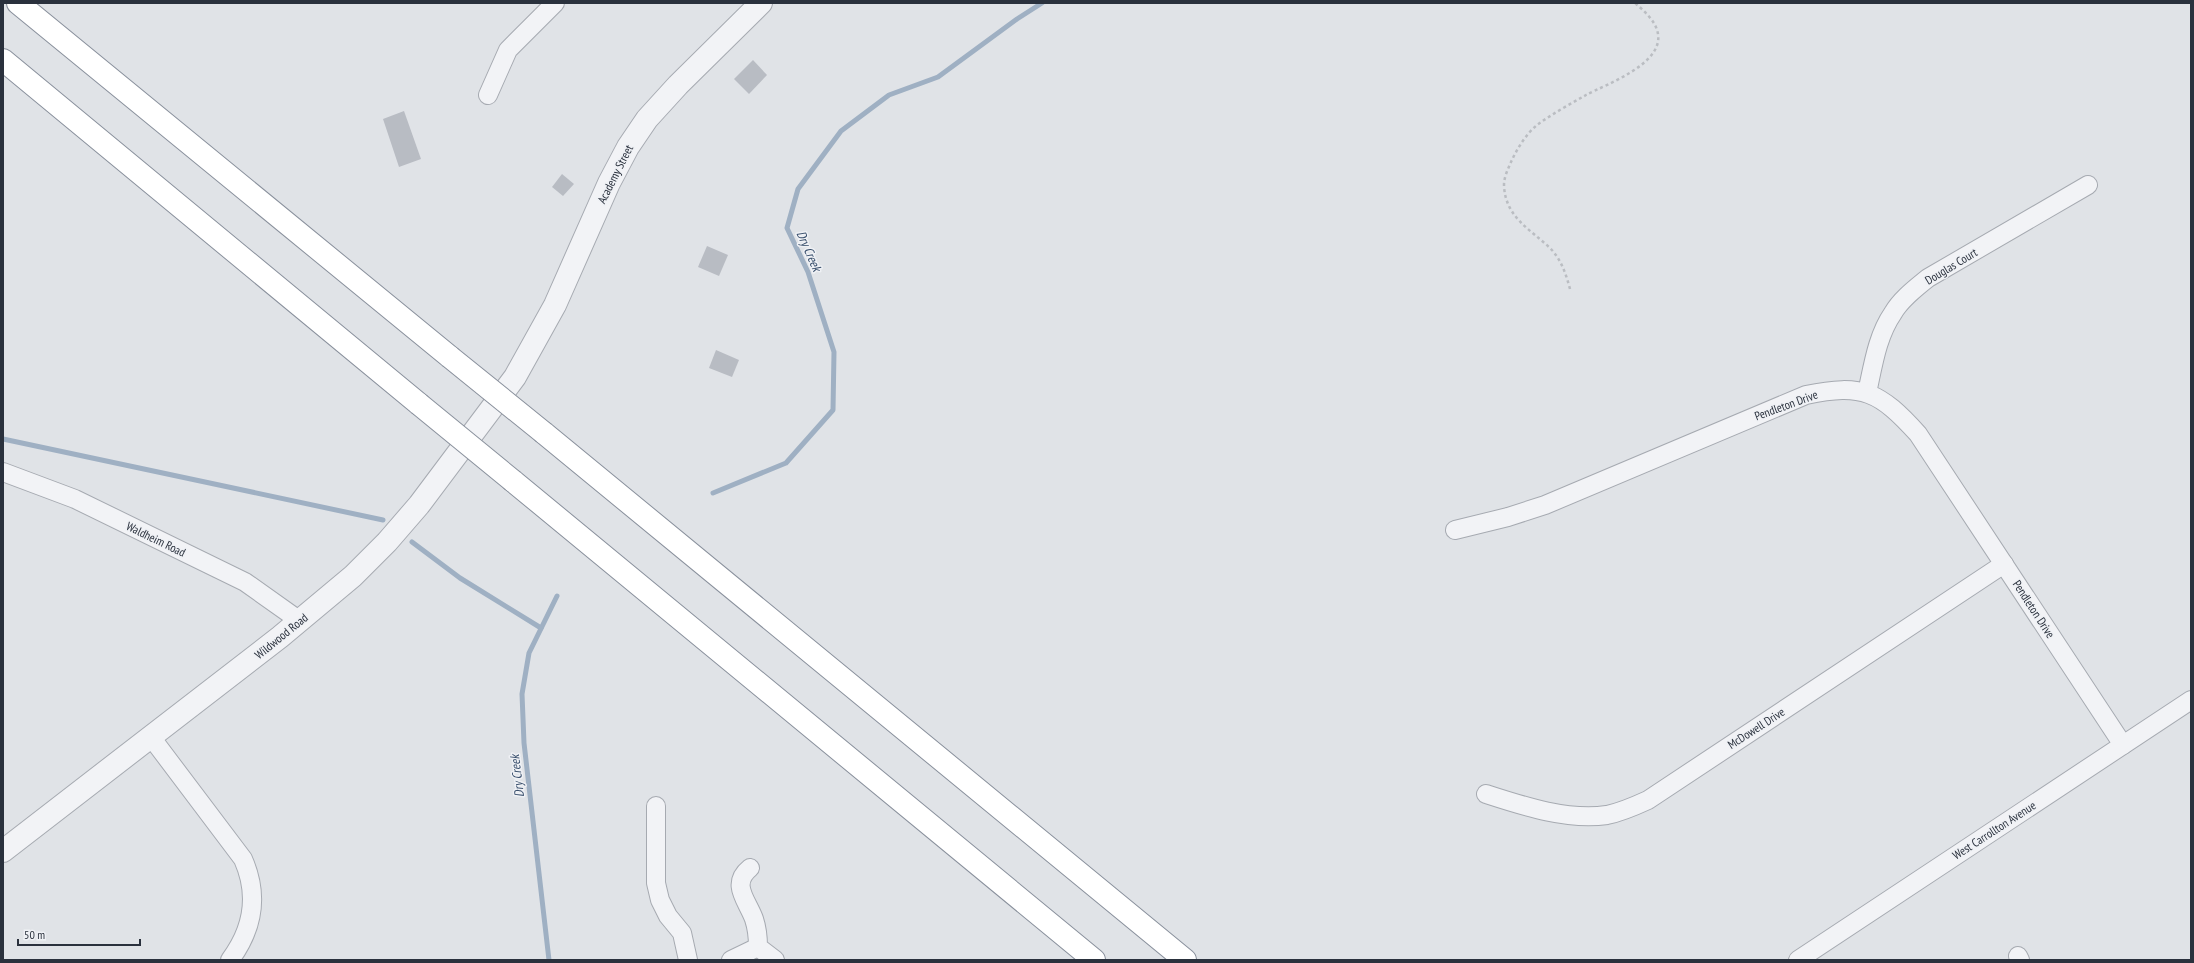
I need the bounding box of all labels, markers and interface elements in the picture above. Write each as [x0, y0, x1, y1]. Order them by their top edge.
street label: Academy Street [594, 141, 637, 206]
water label: Dry Creek [793, 228, 826, 276]
street label: Douglas Court [1922, 244, 1981, 287]
street label: Pendleton Drive [1752, 387, 1820, 423]
street label: Waldheim Road [124, 518, 188, 560]
street label: Pendleton Drive [2010, 577, 2058, 641]
street label: Wildwood Road [251, 610, 311, 662]
street label: McDowell Drive [1725, 704, 1787, 752]
water label: Dry Creek [506, 752, 528, 798]
street label: West Carrollton Avenue [1950, 797, 2038, 862]
scale bar [18, 921, 140, 947]
text: 50 m [24, 927, 45, 942]

